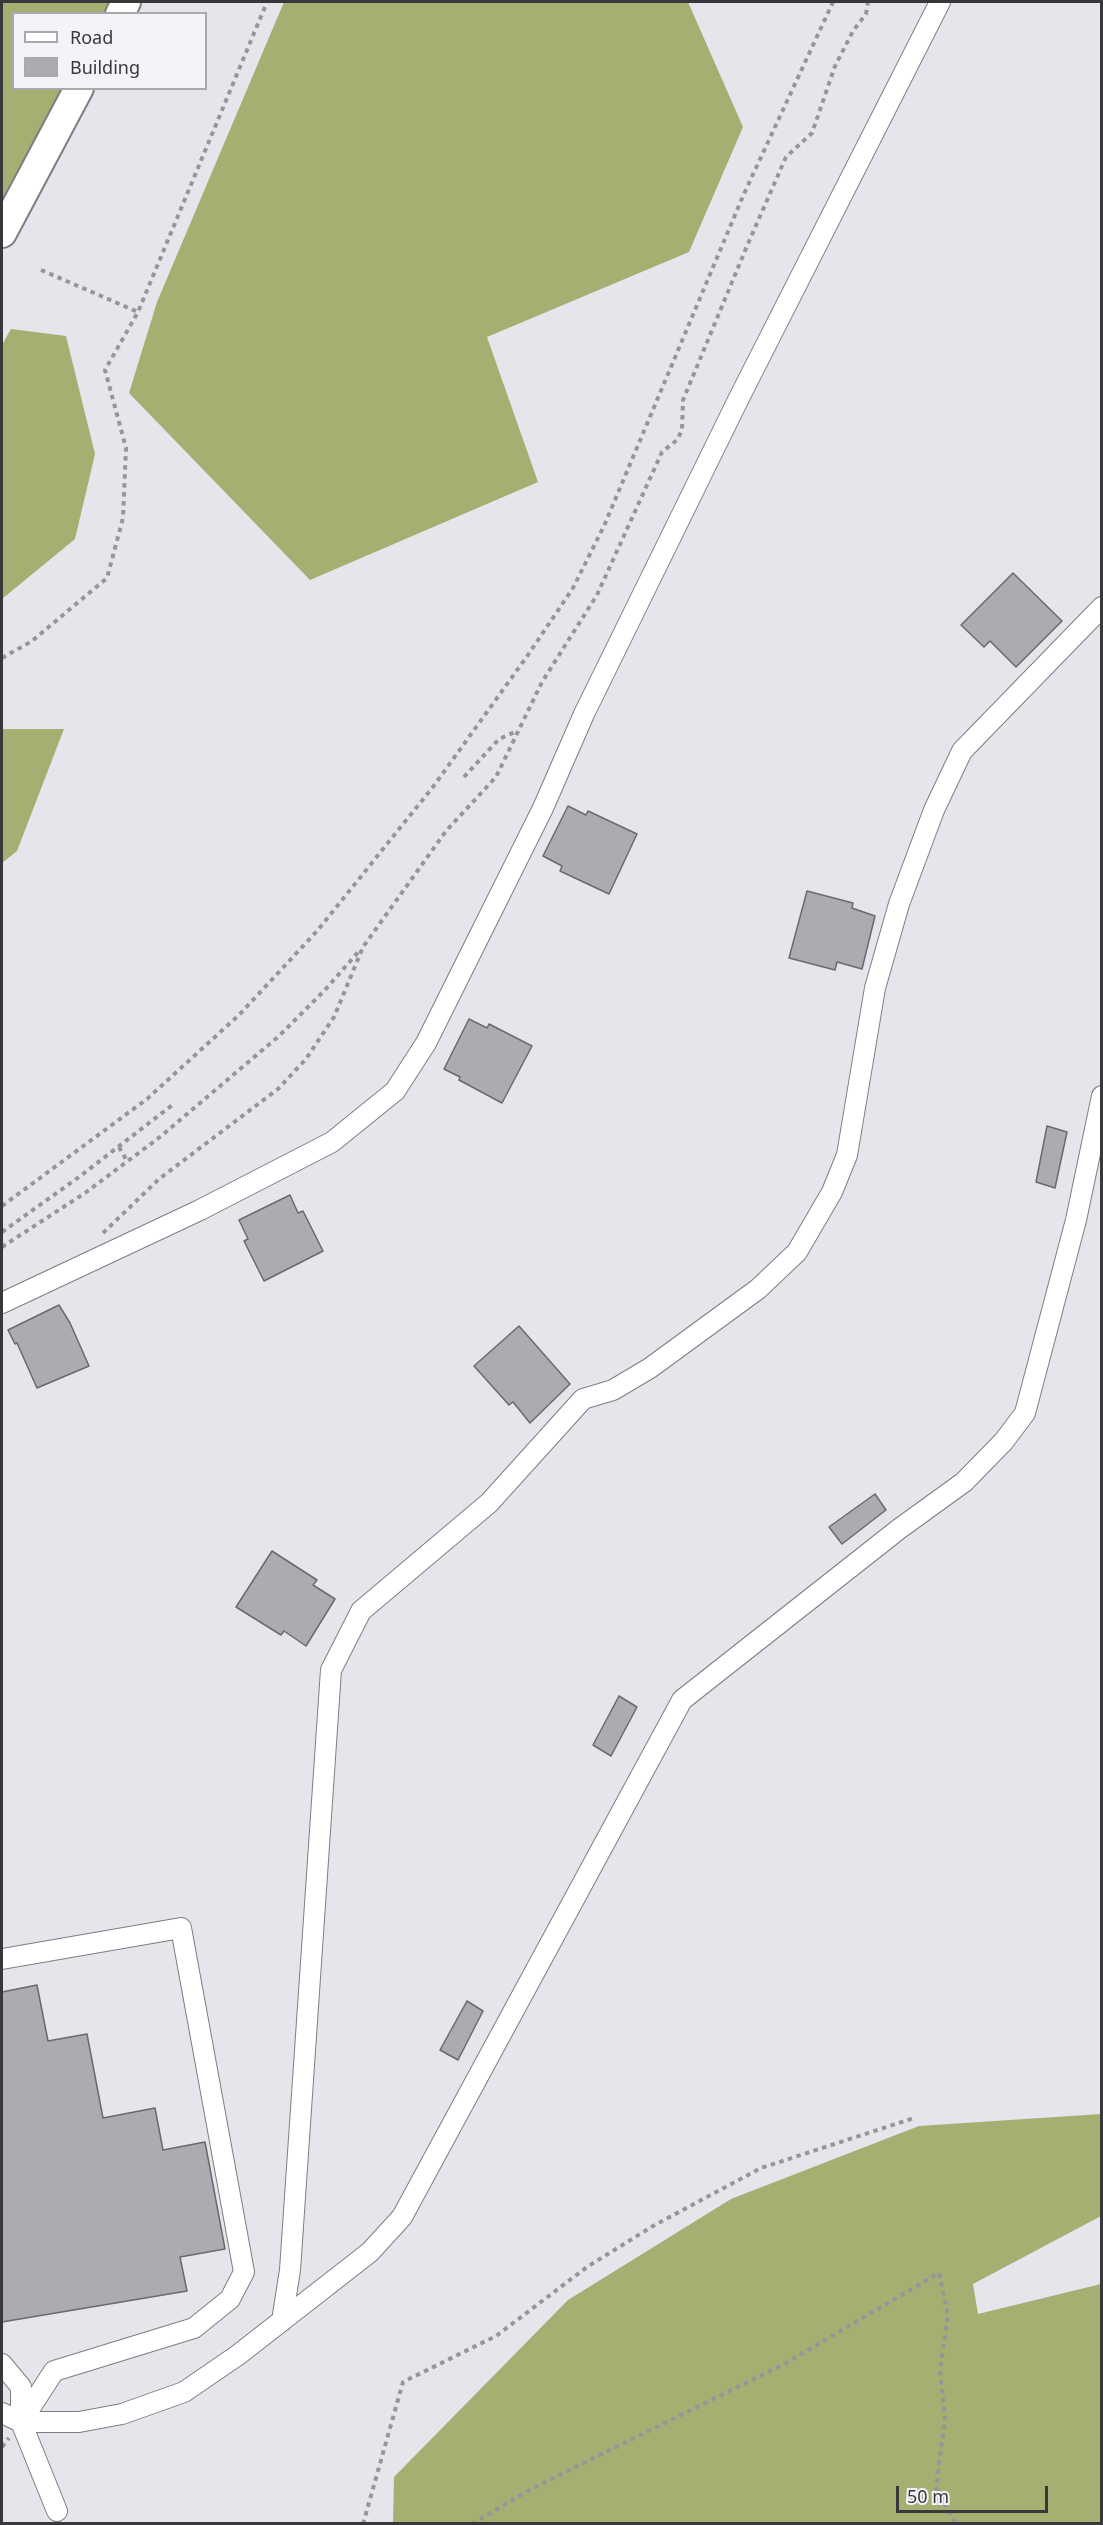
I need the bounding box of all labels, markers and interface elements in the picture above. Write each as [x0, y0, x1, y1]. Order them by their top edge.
legend [12, 12, 207, 90]
text: Road [70, 25, 113, 49]
text: Building [70, 55, 140, 79]
scale bar [899, 2474, 1050, 2512]
text: 50 m [907, 2484, 949, 2508]

